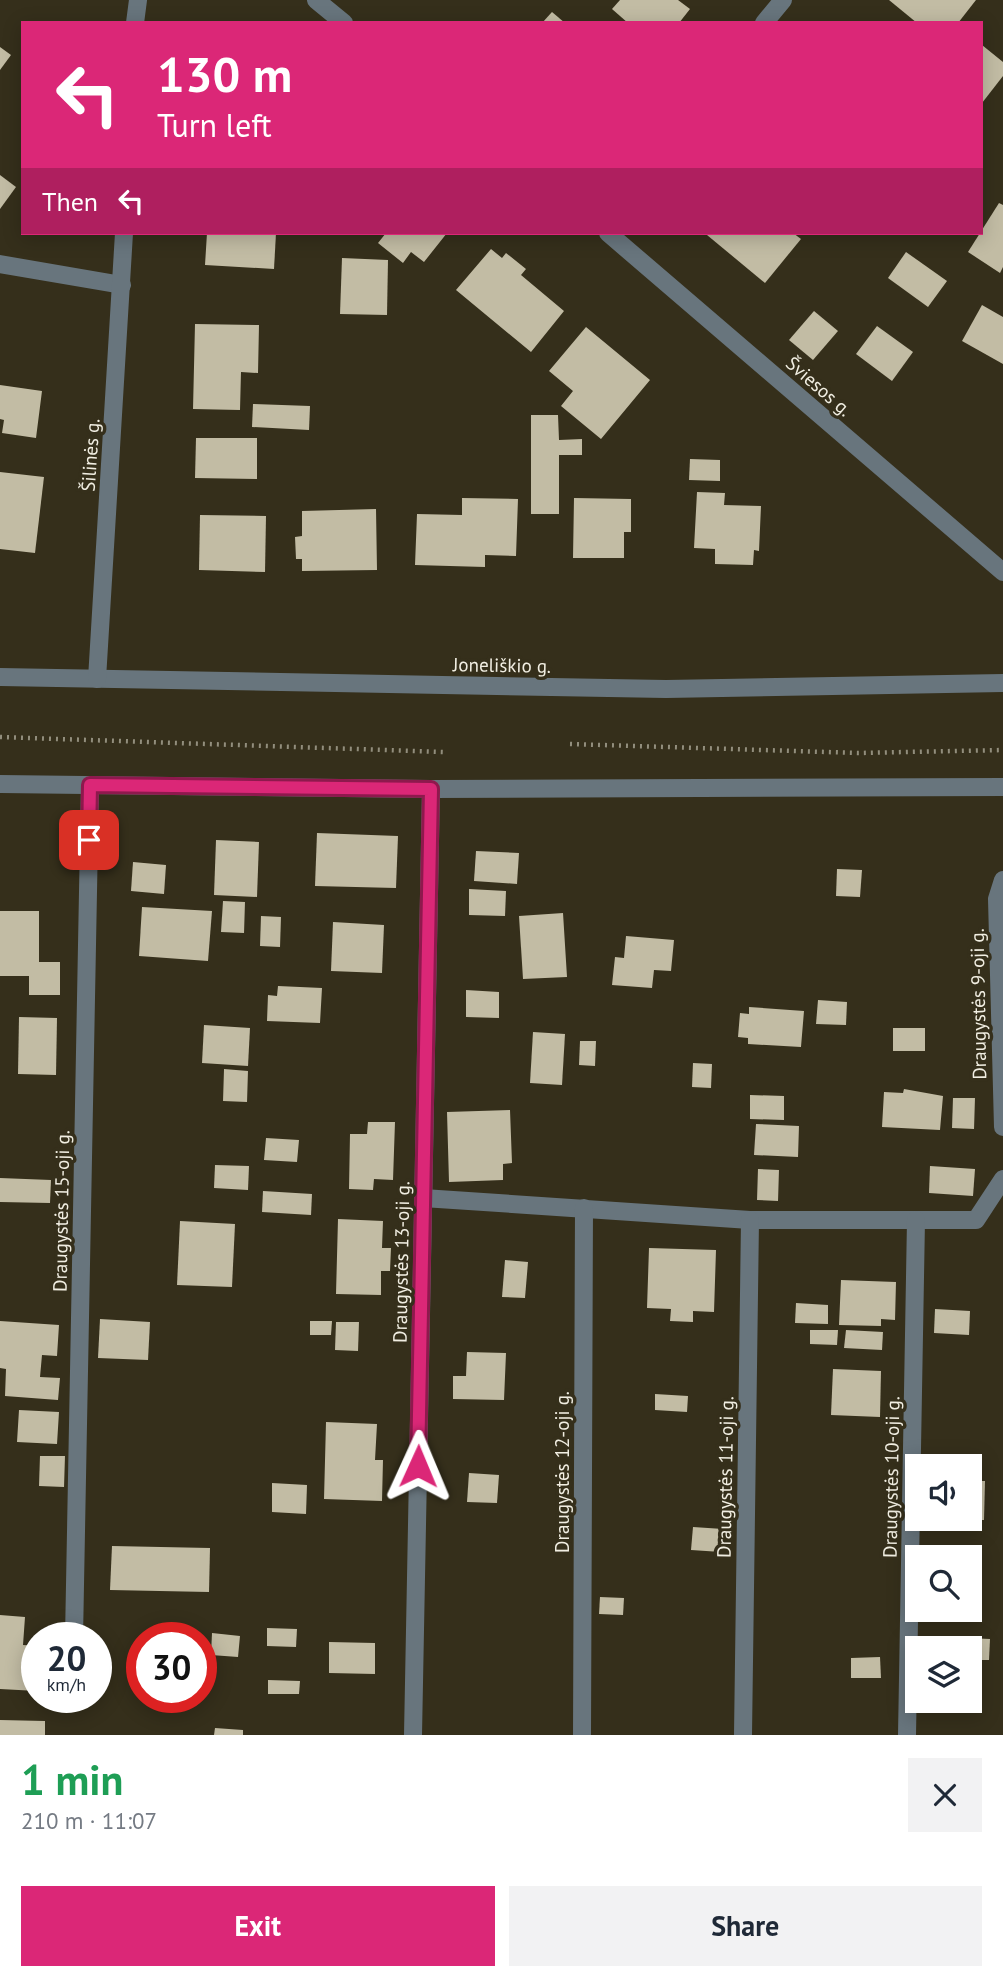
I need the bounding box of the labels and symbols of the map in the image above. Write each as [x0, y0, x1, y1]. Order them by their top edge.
street label: Šviesos g. [781, 351, 857, 421]
street label: Šilinės g. [75, 418, 105, 492]
street label: Joneliškio g. [452, 652, 551, 678]
pin [59, 810, 119, 870]
street label: Draugystės 9-oji g. [965, 928, 991, 1080]
street label: Draugystės 15-oji g. [48, 1130, 74, 1292]
street label: Draugystės 13-oji g. [388, 1181, 414, 1343]
street label: Draugystės 12-oji g. [550, 1391, 574, 1553]
street label: Draugystės 11-oji g. [712, 1396, 738, 1558]
street label: Draugystės 10-oji g. [878, 1396, 904, 1558]
position arrow [381, 1429, 455, 1503]
speed limit sign: 30 [126, 1622, 217, 1713]

